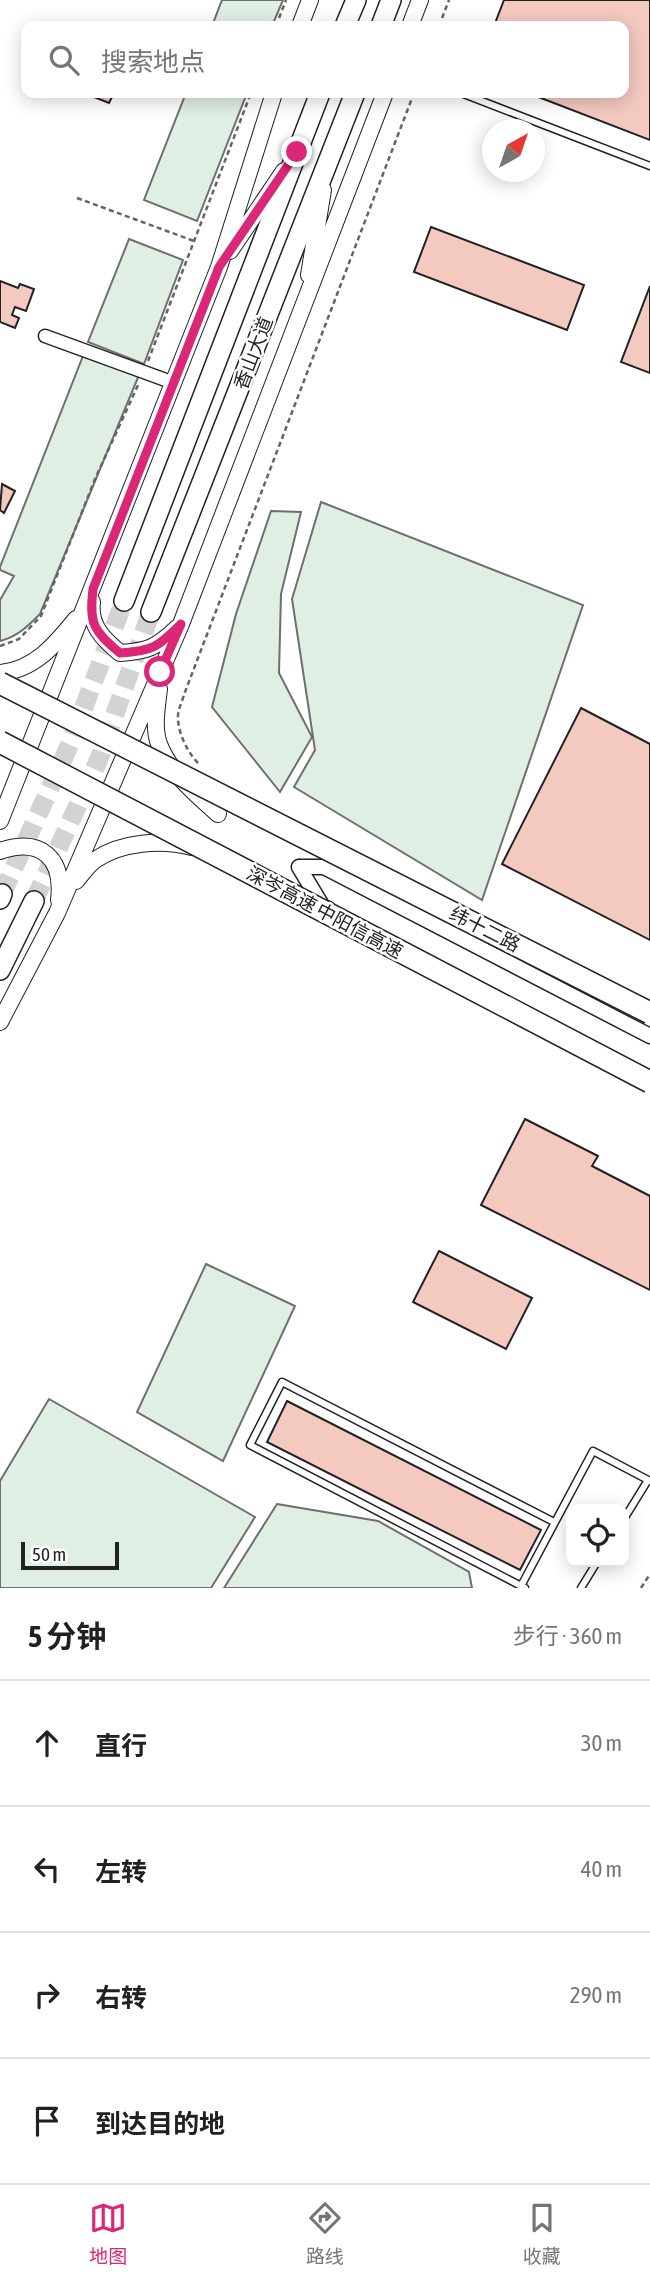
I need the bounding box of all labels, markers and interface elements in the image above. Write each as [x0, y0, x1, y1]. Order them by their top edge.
search box [21, 21, 629, 98]
icon: search [45, 41, 83, 79]
text: 搜索地点 [101, 47, 205, 77]
north arrow [482, 119, 545, 182]
route end [281, 136, 312, 167]
street label: 香山大道 [229, 314, 277, 392]
route start [144, 656, 175, 687]
street label: 深岑高速 中阳信高速 [243, 862, 407, 962]
street label: 纬十二路 [446, 902, 524, 956]
map controls [566, 1504, 629, 1567]
button: locate [566, 1504, 629, 1567]
scale bar [21, 1539, 119, 1571]
text: 50 m [32, 1543, 66, 1565]
text: 5 分钟 [28, 1619, 106, 1653]
text: 步行 · 360 m [513, 1623, 622, 1649]
icon: ahead [28, 1724, 66, 1762]
text: 30 m [581, 1730, 622, 1756]
text: 直行 [95, 1731, 147, 1761]
icon: left [28, 1850, 66, 1888]
text: 40 m [581, 1856, 622, 1882]
text: 左转 [95, 1857, 147, 1887]
icon: right [28, 1976, 66, 2014]
text: 290 m [570, 1982, 622, 2008]
text: 右转 [95, 1983, 147, 2013]
icon: arrive [28, 2102, 66, 2140]
text: 到达目的地 [95, 2109, 225, 2139]
tab: 地图 [89, 2199, 127, 2268]
tab: 路线 [306, 2199, 344, 2268]
tab: 收藏 [523, 2199, 561, 2268]

